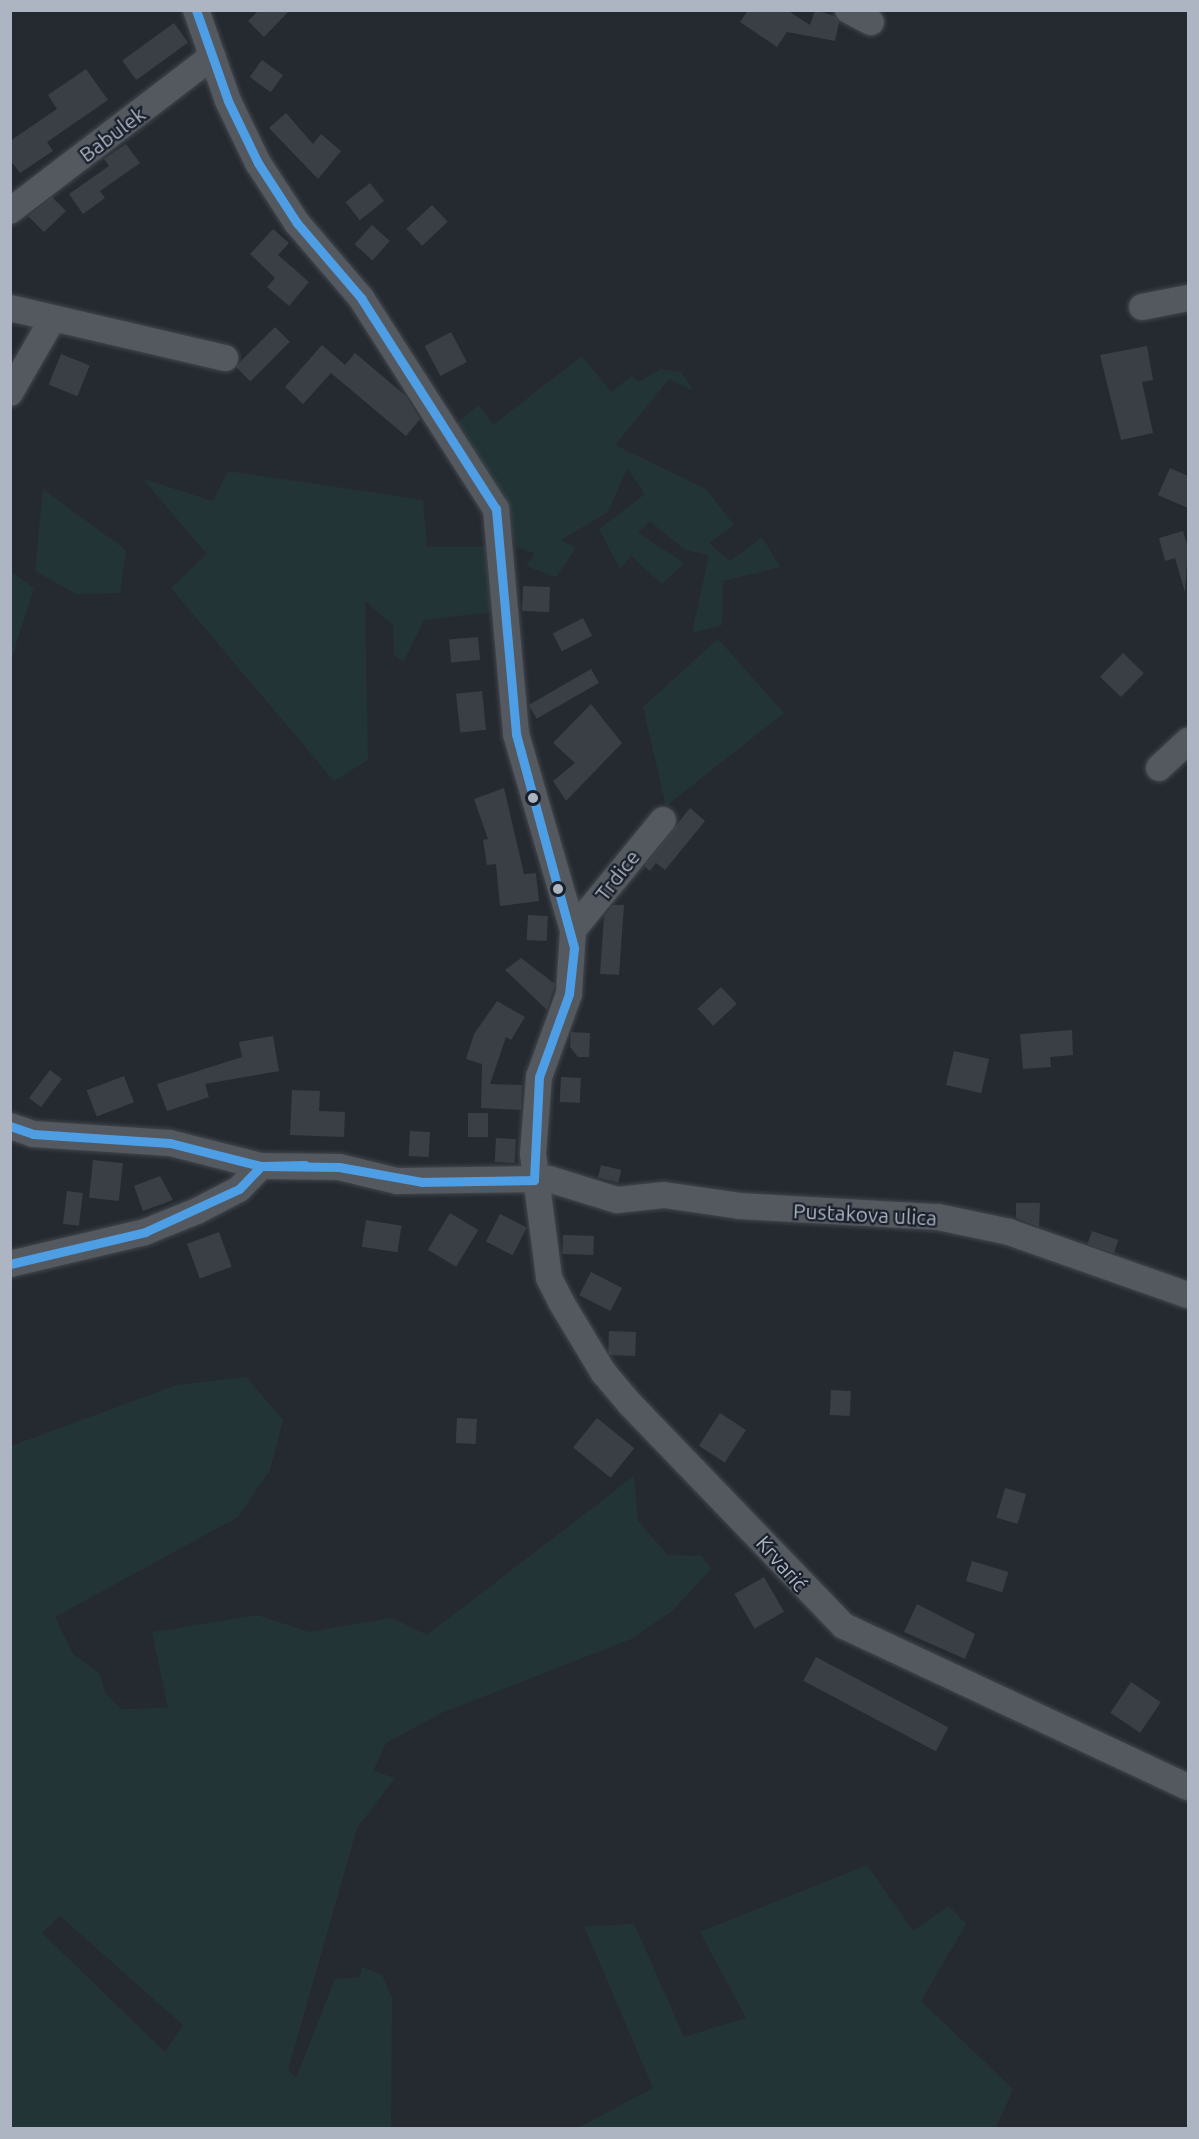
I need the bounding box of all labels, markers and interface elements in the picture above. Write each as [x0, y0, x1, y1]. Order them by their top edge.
street label: Babulek [74, 101, 150, 167]
unlabelled marker [527, 792, 539, 804]
street label: Trdice [589, 845, 645, 905]
unlabelled marker [552, 883, 564, 895]
street label: Pustakova ulica [792, 1198, 938, 1230]
street label: Krvarić [751, 1530, 813, 1596]

